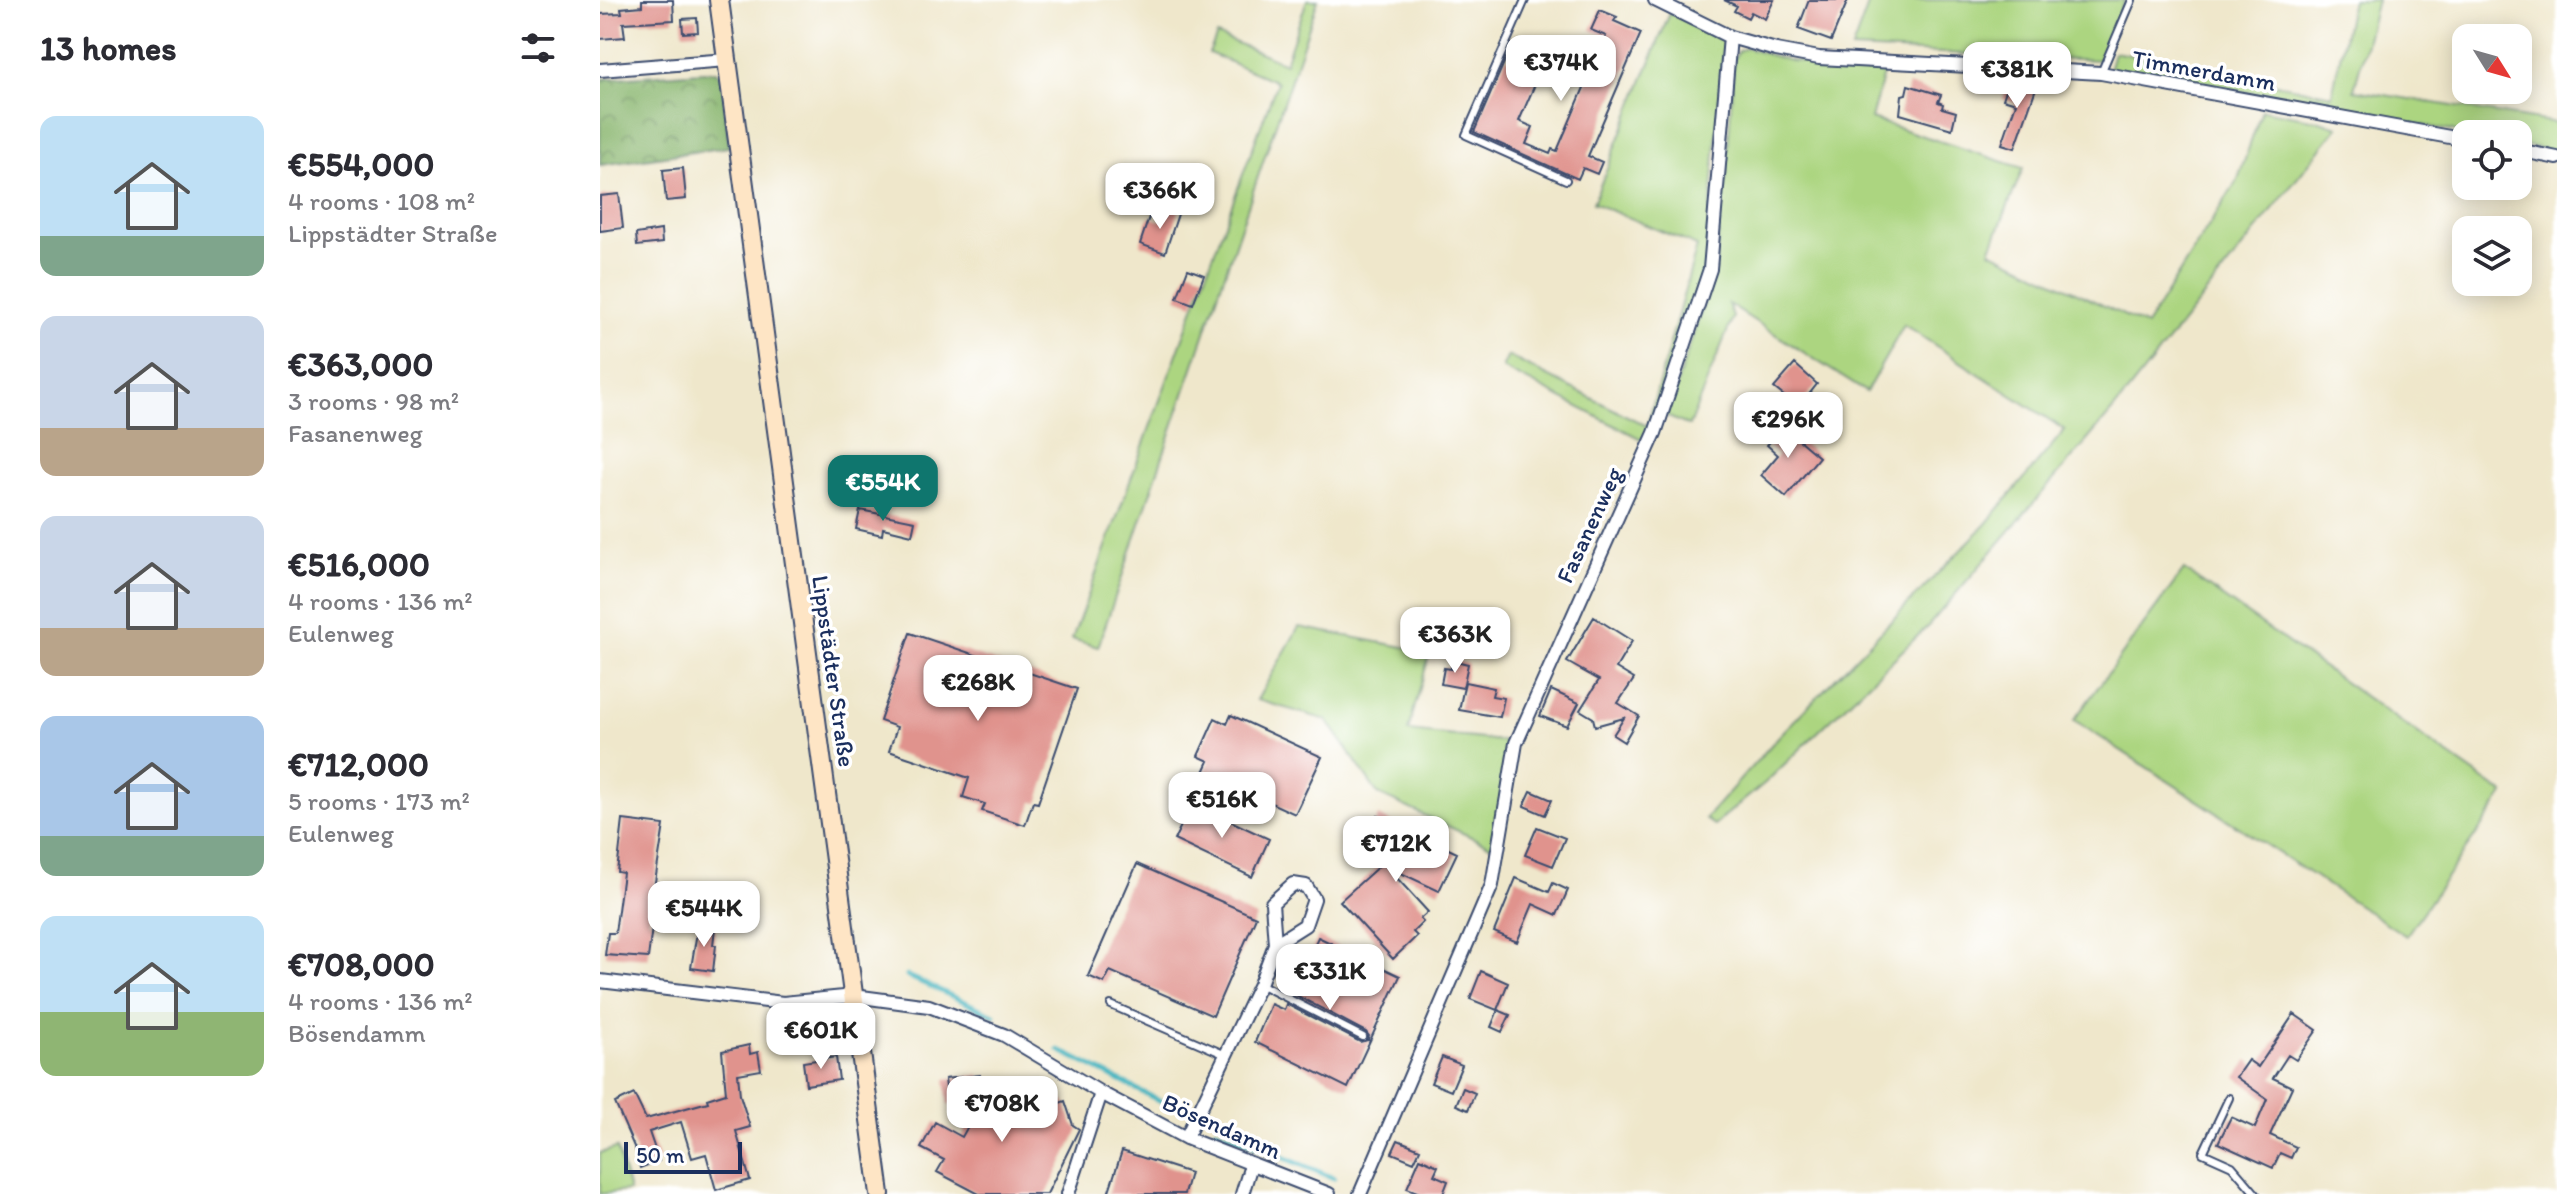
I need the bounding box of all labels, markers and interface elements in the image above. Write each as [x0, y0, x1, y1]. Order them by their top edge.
north arrow [2452, 24, 2532, 104]
map controls [2452, 24, 2532, 296]
icon: filters [516, 26, 560, 70]
text: 13 homes [40, 28, 176, 69]
pin: €374K [1505, 35, 1617, 103]
pin: €381K [1961, 42, 2073, 110]
street label: Timmerdamm [2130, 43, 2278, 97]
text: €374K [1524, 45, 1598, 77]
text: €381K [1981, 52, 2053, 84]
button: locate [2452, 120, 2532, 200]
text: €554,000 [288, 144, 434, 185]
icon: home [104, 148, 200, 244]
pin: €366K [1104, 163, 1216, 231]
text: €366K [1123, 173, 1197, 205]
text: 4 rooms · 108 m² [288, 185, 475, 217]
button: layers [2452, 216, 2532, 296]
text: Lippstädter Straße [288, 217, 498, 249]
text: €363,000 [288, 344, 433, 385]
icon: home [104, 348, 200, 444]
text: 3 rooms · 98 m² [288, 385, 459, 417]
pin: €296K [1732, 392, 1844, 460]
text: €296K [1752, 402, 1824, 434]
text: Fasanenweg [288, 417, 423, 449]
pin: €554K [827, 455, 939, 523]
street label: Fasanenweg [1550, 462, 1629, 588]
text: €554K [846, 465, 920, 497]
text: €516,000 [288, 544, 430, 585]
icon: home [104, 548, 200, 644]
street label: Lippstädter Straße [806, 573, 862, 769]
text: 4 rooms · 136 m² [288, 585, 473, 617]
pin: €363K [1399, 607, 1511, 675]
text: Eulenweg [288, 617, 394, 649]
text: €363K [1418, 617, 1492, 649]
pin: €268K [922, 655, 1034, 723]
text: €268K [941, 665, 1015, 697]
text: €712,000 [288, 744, 429, 785]
icon: home [104, 748, 200, 844]
pin: €516K [1166, 772, 1278, 840]
text: €516K [1187, 782, 1257, 814]
text: 5 rooms · 173 m² [288, 785, 470, 817]
pin: €712K [1340, 816, 1452, 884]
text: Eulenweg [288, 817, 394, 849]
text: €712K [1361, 826, 1431, 858]
pin: €544K [648, 881, 760, 949]
text: €544K [666, 891, 742, 923]
text: €708,000 [288, 944, 435, 985]
pin: €331K [1274, 944, 1386, 1012]
icon: home [104, 948, 200, 1044]
text: €331K [1294, 954, 1366, 986]
text: 4 rooms · 136 m² [288, 985, 473, 1017]
pin: €601K [765, 1003, 877, 1071]
text: €601K [784, 1013, 858, 1045]
text: Bösendamm [288, 1017, 426, 1049]
pin: €708K [946, 1076, 1058, 1144]
text: €708K [965, 1086, 1039, 1118]
street label: Bösendamm [1158, 1087, 1286, 1165]
scale bar [624, 1138, 742, 1174]
text: 50 m [636, 1142, 685, 1169]

